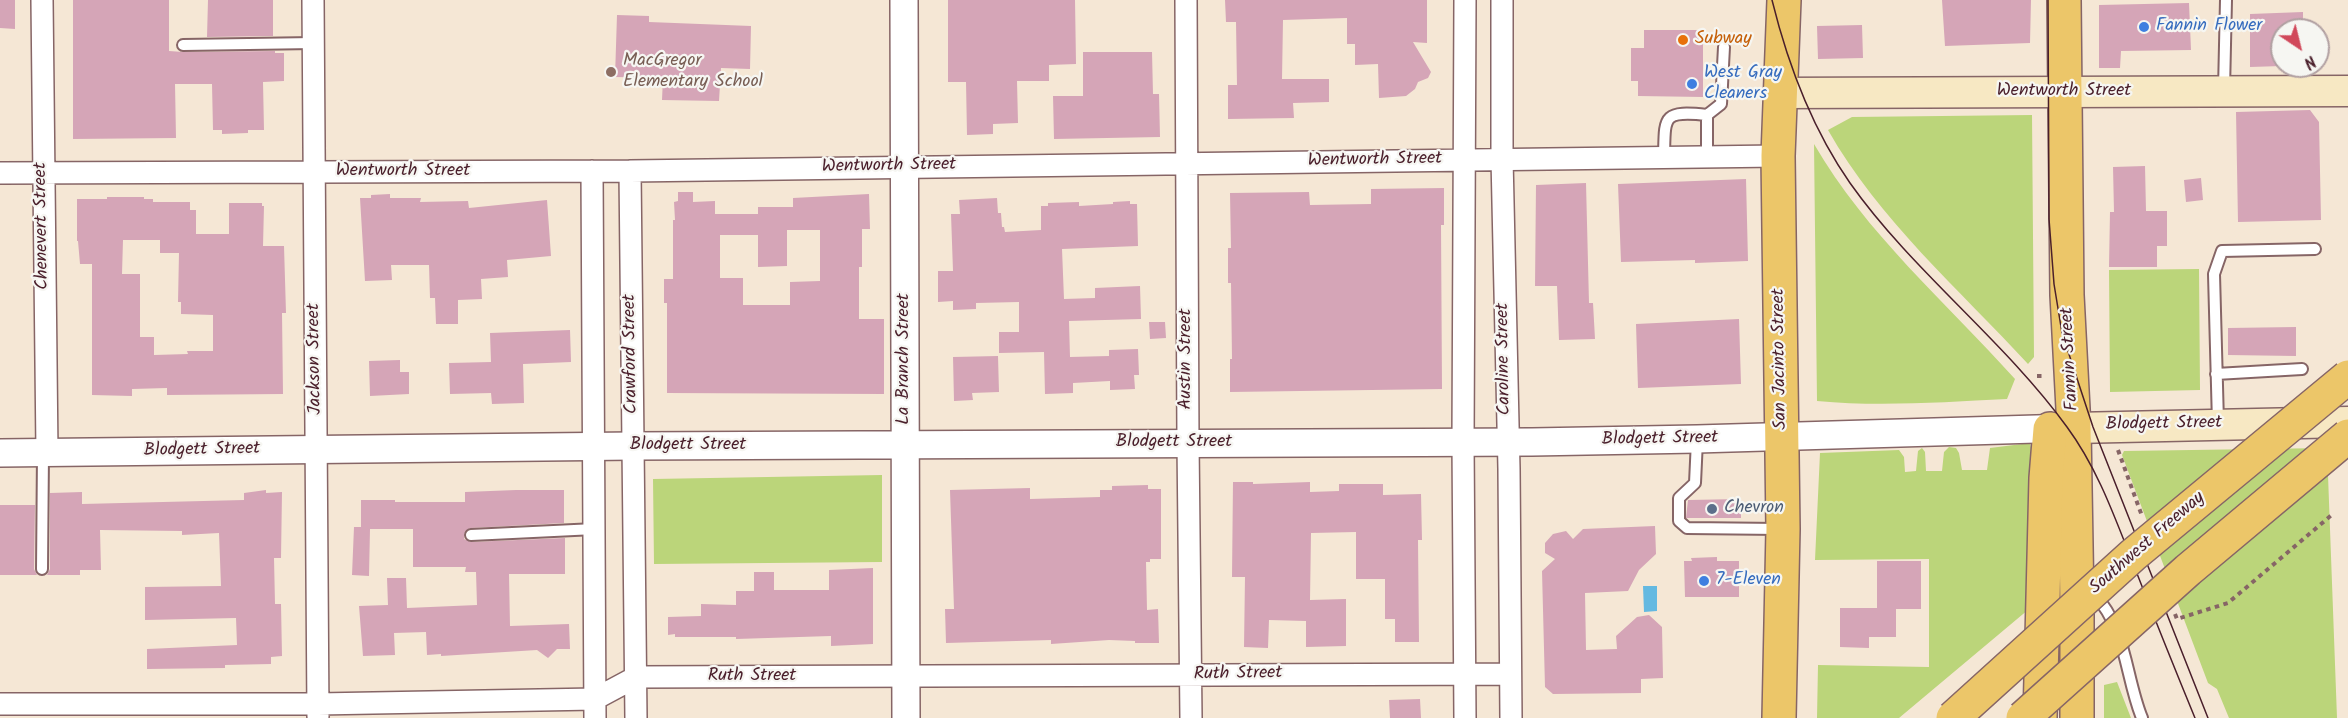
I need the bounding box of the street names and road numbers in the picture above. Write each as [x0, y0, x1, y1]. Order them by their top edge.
street label: Wentworth Street [1997, 81, 2131, 103]
street label: Wentworth Street [1308, 149, 1442, 173]
street label: Wentworth Street [822, 155, 956, 179]
street label: Wentworth Street [336, 161, 470, 183]
street label: Chenevert Street [31, 162, 55, 290]
street label: San Jacinto Street [1769, 288, 1793, 430]
street label: La Branch Street [894, 293, 916, 425]
street label: Crawford Street [620, 294, 644, 414]
street label: Jackson Street [304, 303, 328, 415]
street label: Caroline Street [1493, 303, 1517, 415]
street label: Fannin Street [2057, 307, 2085, 411]
street label: Austin Street [1176, 309, 1198, 409]
street label: Blodgett Street [2106, 413, 2222, 437]
street label: Blodgett Street [1602, 428, 1718, 452]
street label: Blodgett Street [1116, 432, 1232, 454]
street label: Blodgett Street [630, 435, 746, 457]
street label: Blodgett Street [144, 439, 260, 463]
street label: Southwest Freeway [2086, 488, 2210, 600]
street label: Ruth Street [1193, 663, 1283, 687]
street label: Ruth Street [708, 666, 796, 688]

